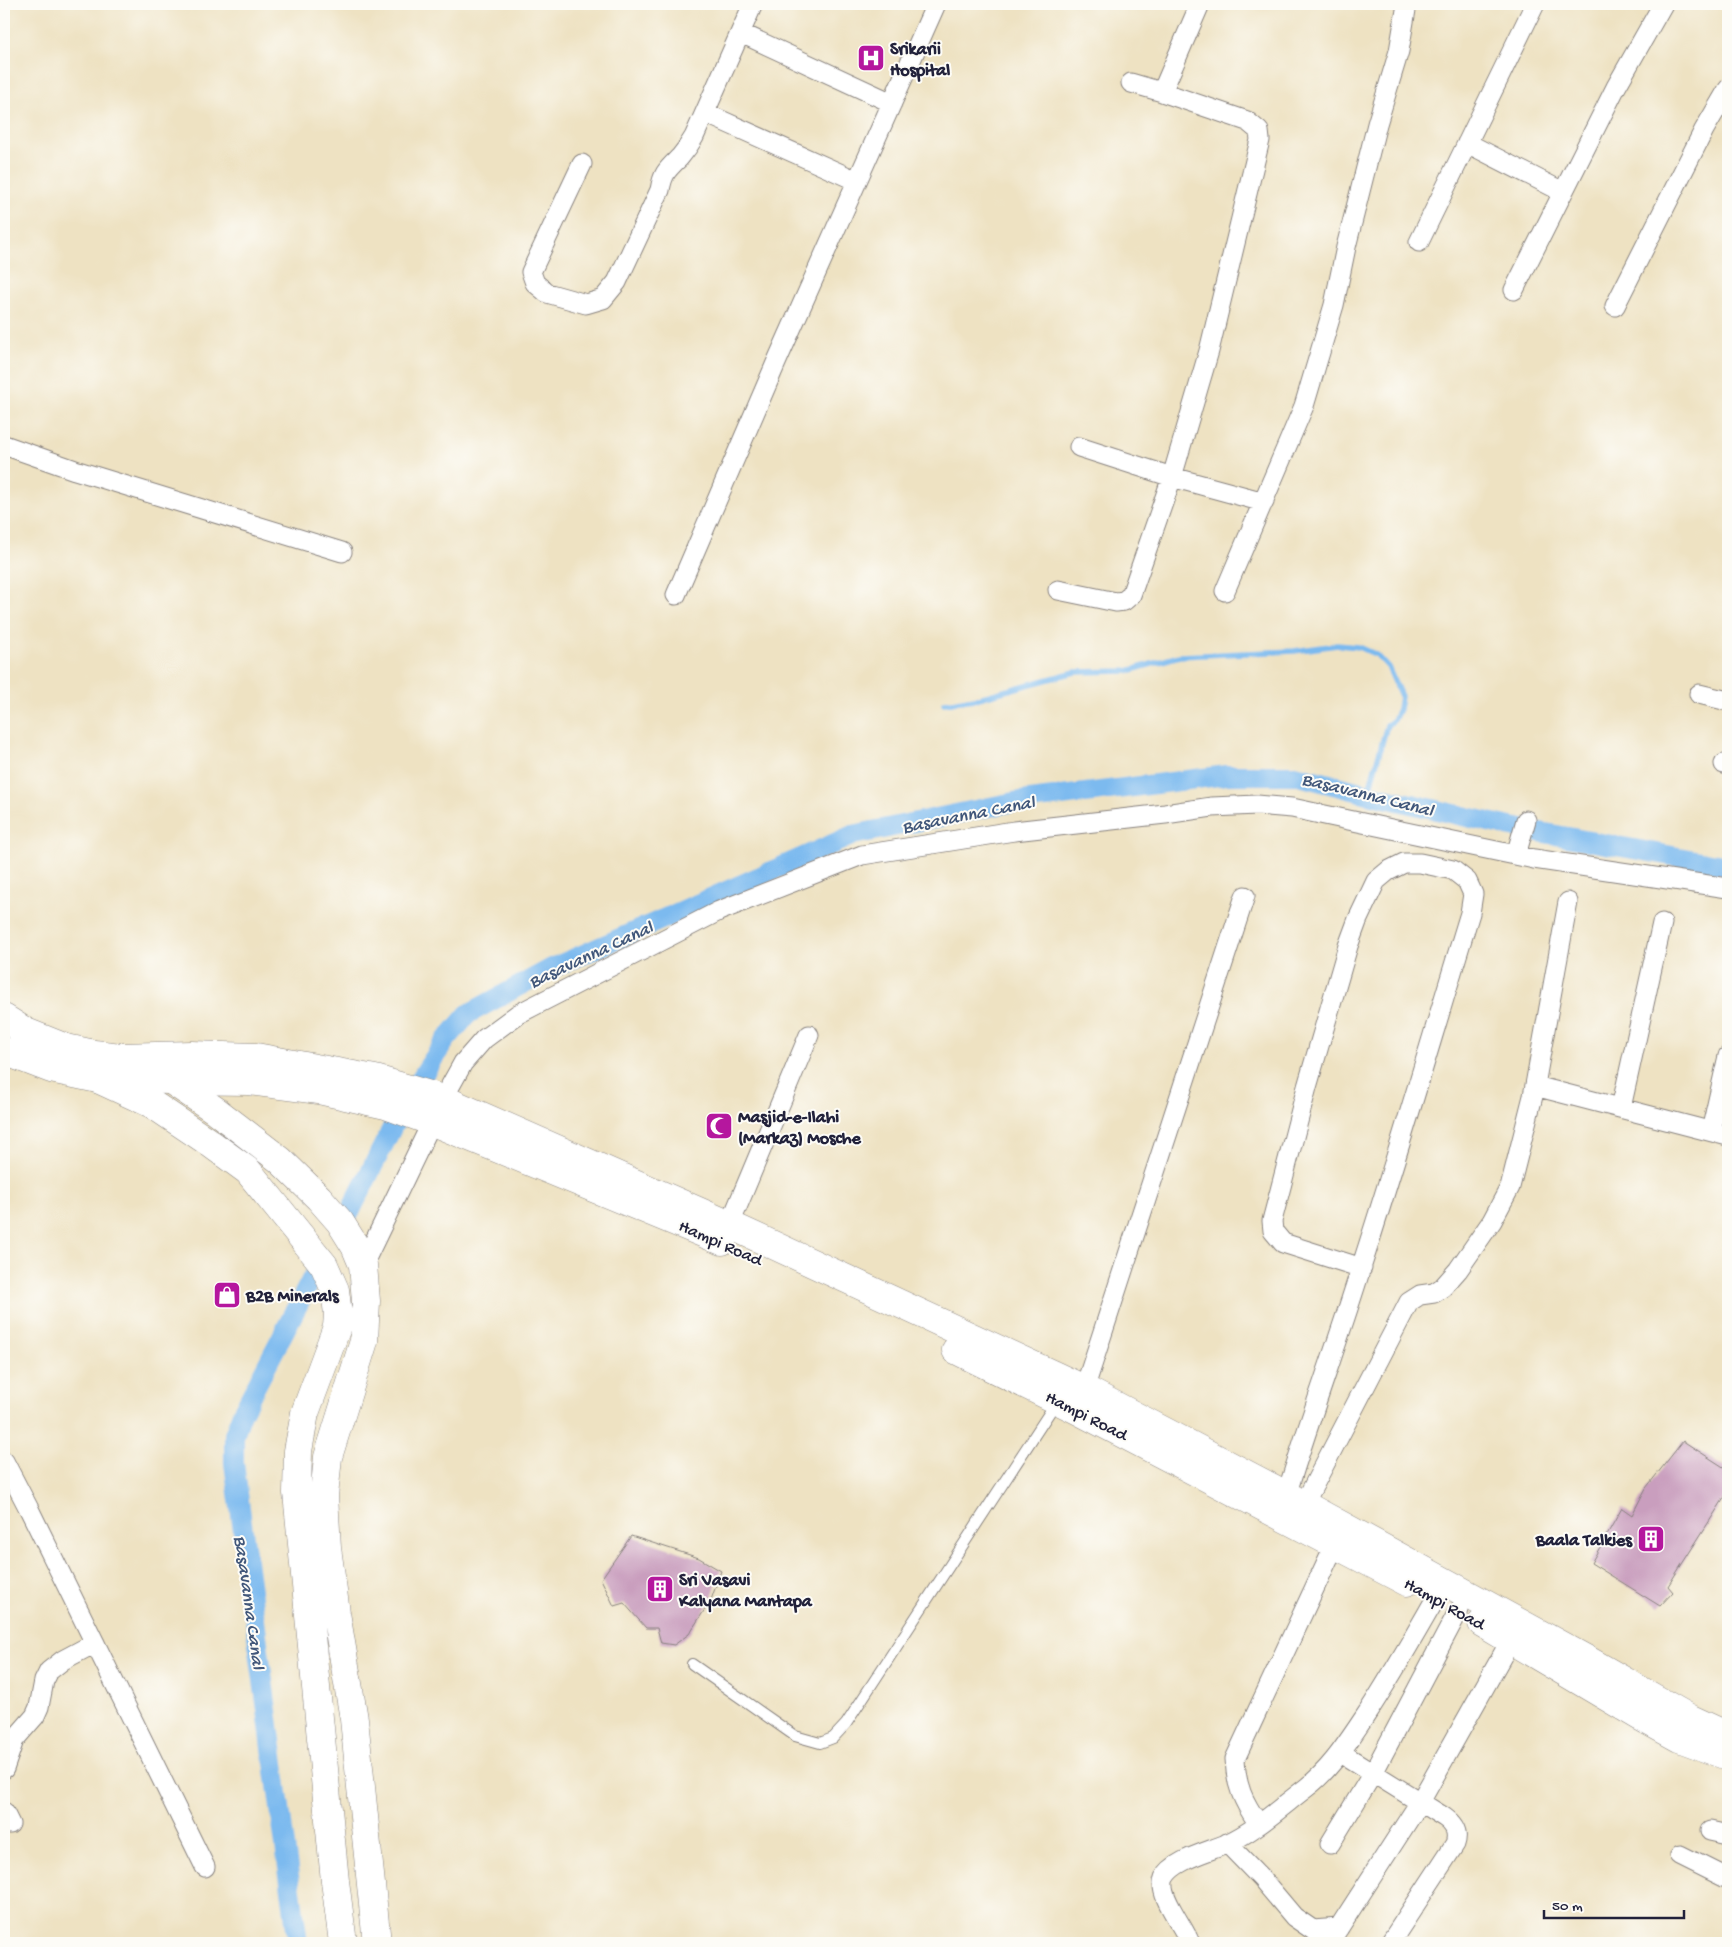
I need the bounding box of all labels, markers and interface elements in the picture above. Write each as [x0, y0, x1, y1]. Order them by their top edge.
place label: Srikarii Hospital [890, 40, 950, 82]
hospital icon: Srikarii Hospital [856, 43, 886, 73]
water label: Basavanna Canal [1299, 769, 1437, 824]
water label: Basavanna Canal [900, 792, 1039, 841]
water label: Basavanna Canal [526, 917, 659, 995]
place label: Masjid-e-Ilahi (Markaz) Mosche [738, 1108, 862, 1150]
mosque icon: Masjid-e-Ilahi (Markaz) Mosche [704, 1111, 734, 1141]
street label: Hampi Road [675, 1217, 766, 1273]
shop icon: B2B Minerals [212, 1280, 242, 1310]
place label: B2B Minerals [245, 1287, 340, 1308]
street label: Hampi Road [1041, 1388, 1132, 1448]
building icon: Baala Talkies [1636, 1524, 1666, 1554]
place label: Baala Talkies [1535, 1531, 1633, 1552]
water label: Basavanna Canal [227, 1534, 269, 1672]
place label: Sri Vasavi Kalyana Mantapa [678, 1571, 813, 1613]
building icon: Sri Vasavi Kalyana Mantapa [645, 1574, 675, 1604]
street label: Hampi Road [1400, 1574, 1489, 1637]
scale bar [1544, 1887, 1684, 1919]
text: 50 m [1552, 1898, 1583, 1916]

